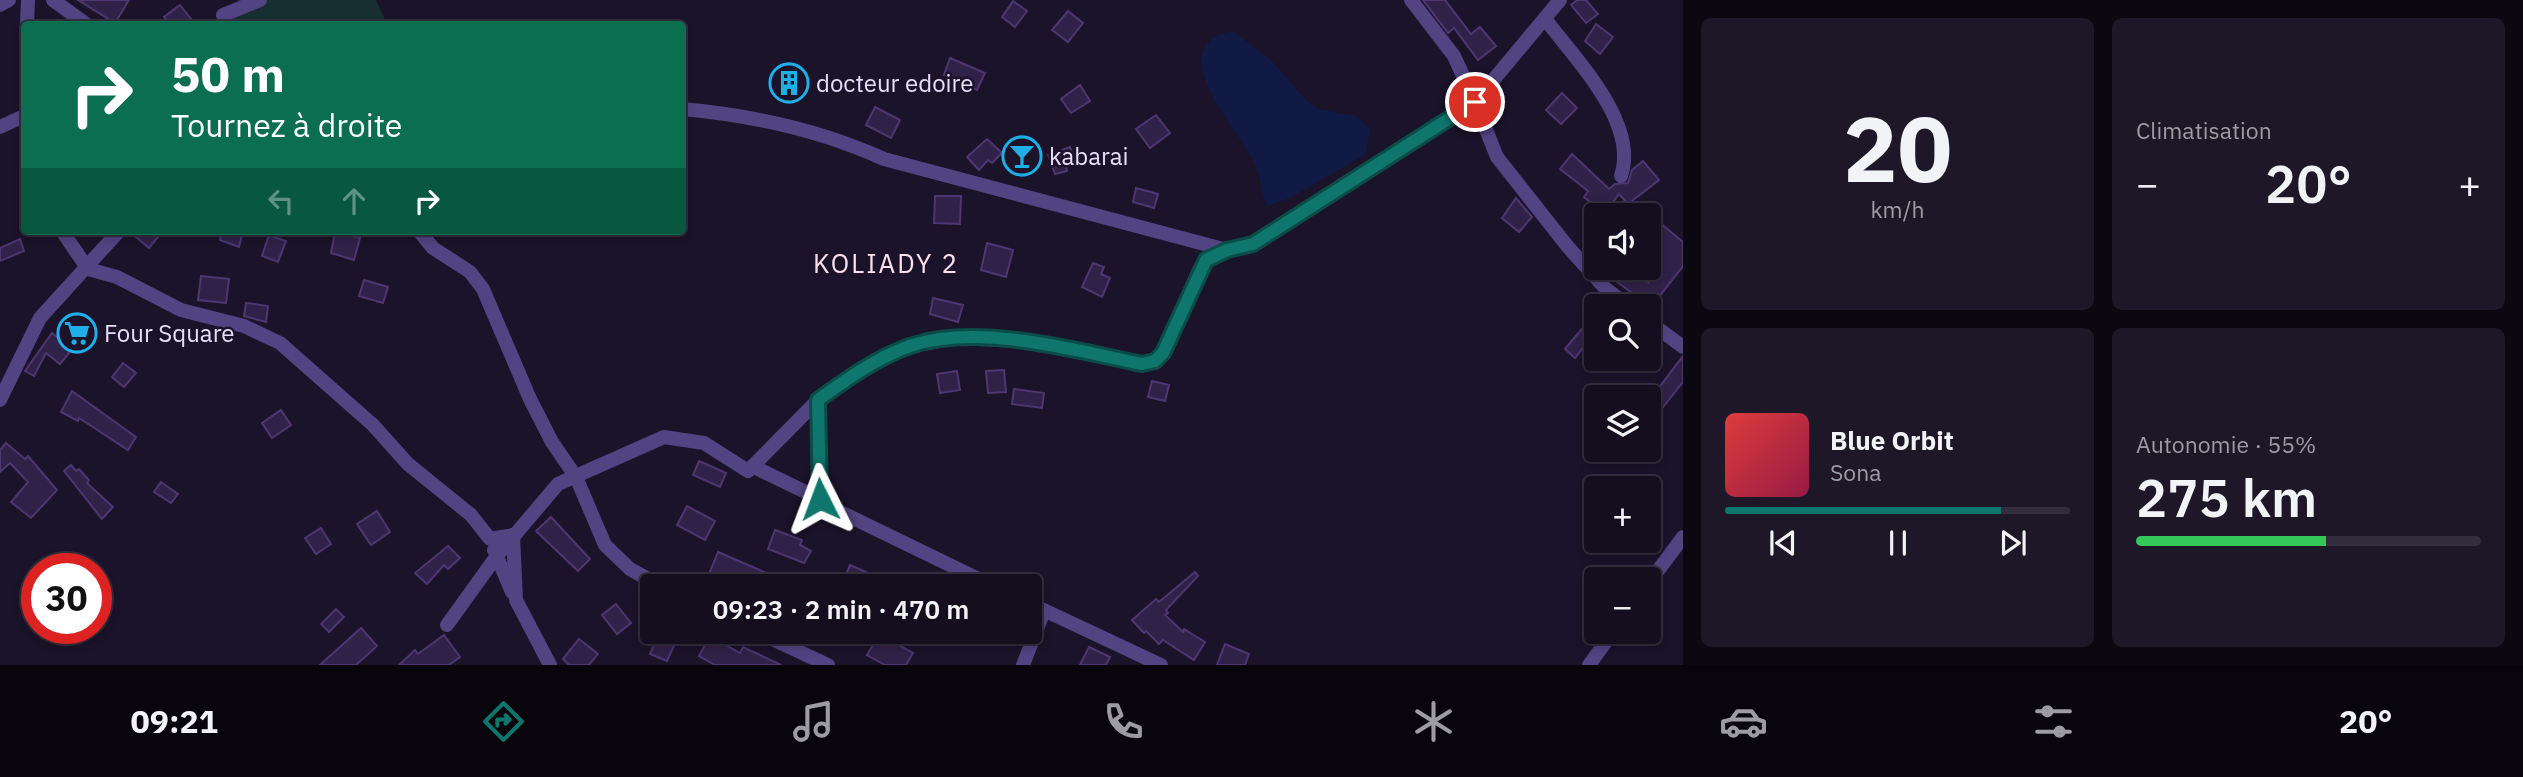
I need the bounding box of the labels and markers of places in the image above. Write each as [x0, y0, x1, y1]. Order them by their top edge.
building icon: docteur edoire [768, 62, 810, 104]
place label: docteur edoire [816, 67, 973, 99]
pin [1445, 72, 1505, 132]
bar icon: kabarai [1001, 135, 1043, 177]
place label: kabarai [1049, 140, 1129, 172]
supermarket icon: Four Square [56, 312, 98, 354]
place label: Four Square [104, 317, 235, 349]

